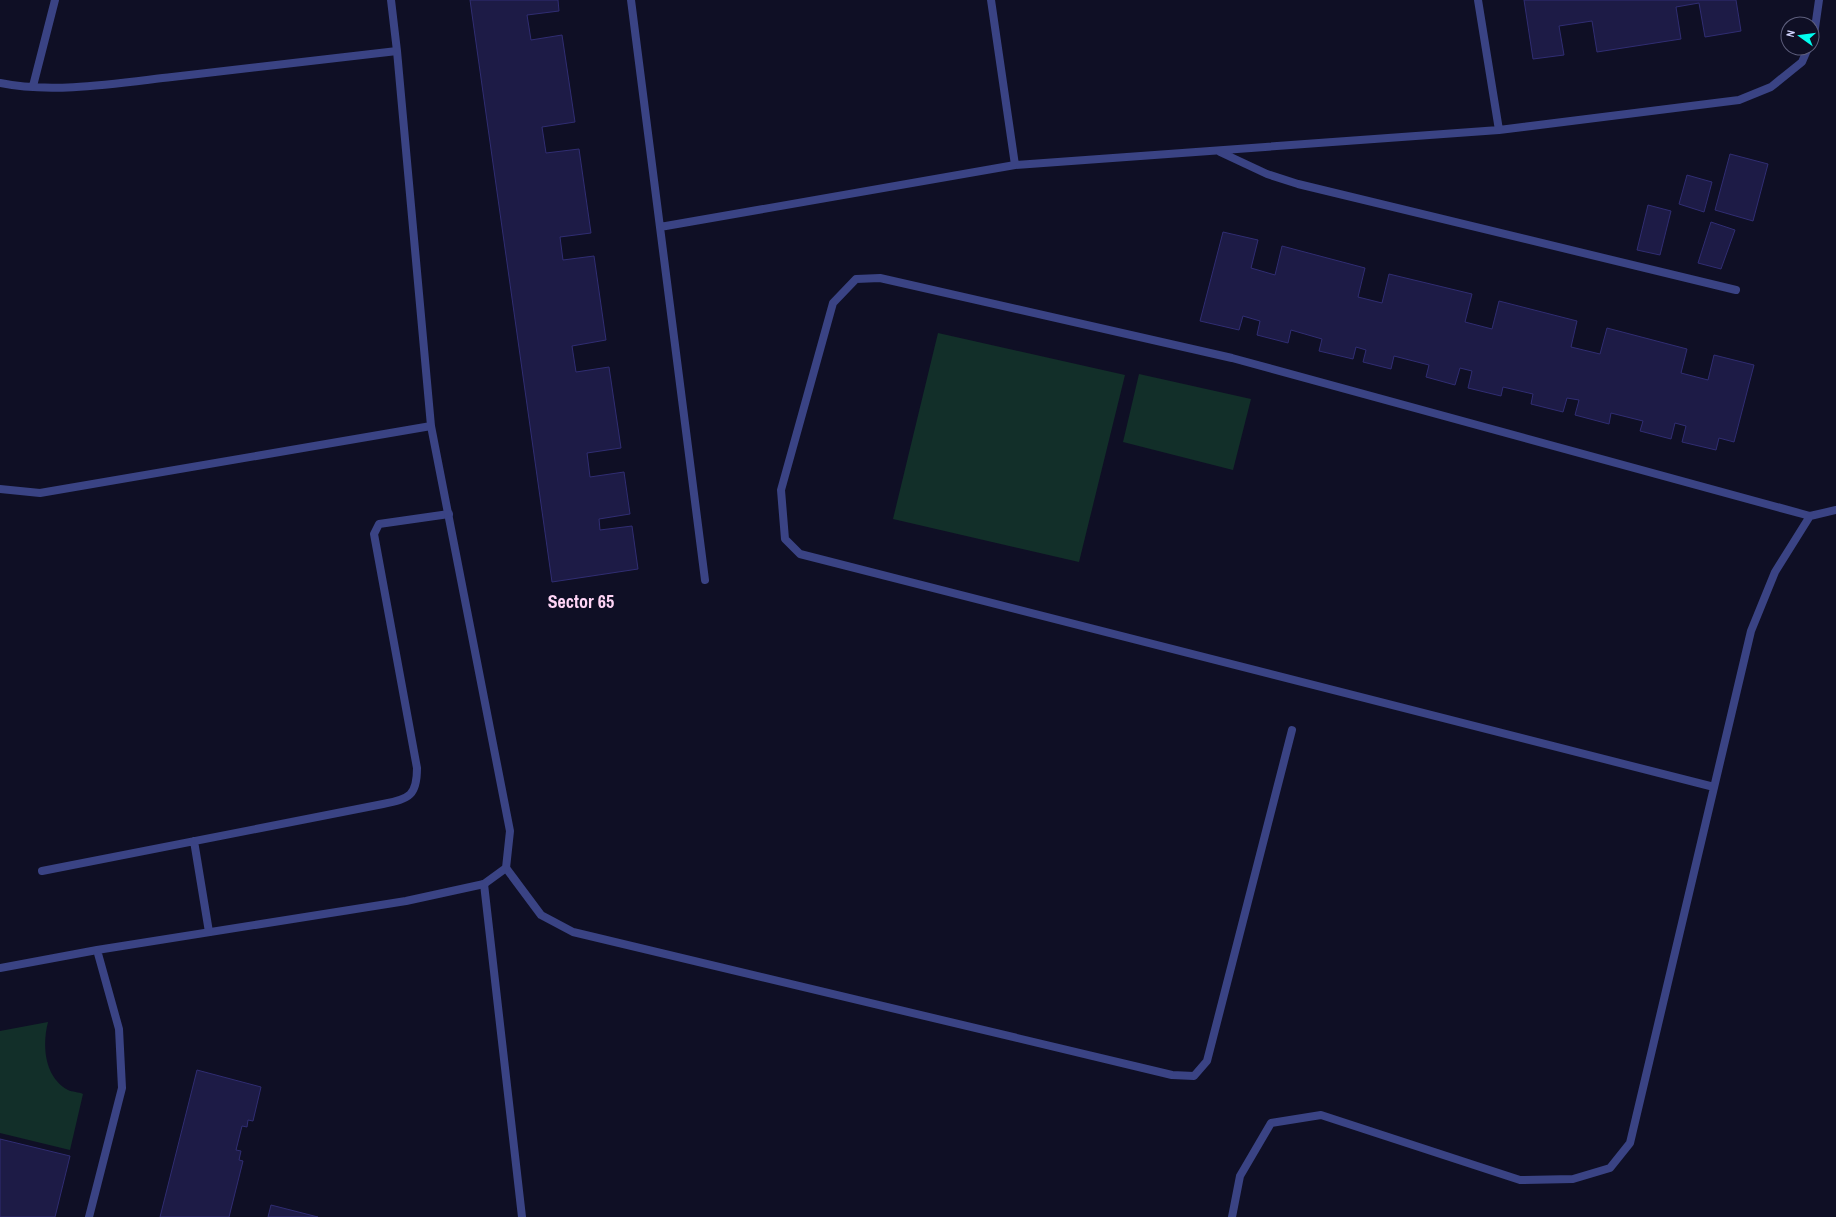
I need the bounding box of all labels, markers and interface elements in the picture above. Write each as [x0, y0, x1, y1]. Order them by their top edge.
north arrow [1780, 16, 1820, 56]
text: N [1783, 29, 1798, 38]
district label: Sector 65 [548, 589, 614, 614]

